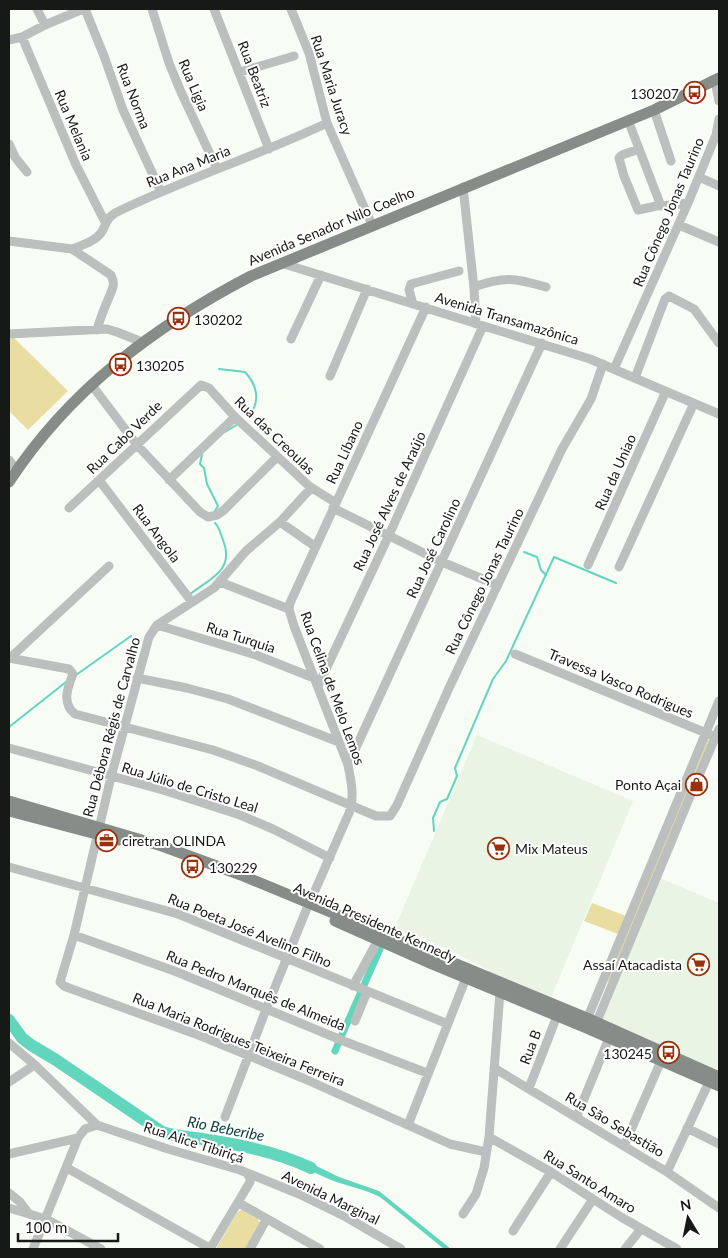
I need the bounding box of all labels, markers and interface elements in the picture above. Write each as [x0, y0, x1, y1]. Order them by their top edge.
street label: Rua Maria Juracy [308, 33, 356, 138]
street label: Rua Beatriz [235, 38, 275, 110]
street label: Rua Ligia [175, 56, 213, 114]
street label: Rua Norma [114, 61, 154, 131]
bus stop icon: 130207 [683, 81, 707, 105]
place label: 130207 [630, 85, 679, 102]
street label: Rua Melania [51, 87, 97, 163]
street label: Rua Cônego Jonas Taurino [629, 135, 707, 289]
street label: Rua Ana Maria [143, 141, 233, 191]
street label: Avenida Senador Nilo Coelho [245, 183, 417, 269]
street label: Avenida Transamazônica [433, 288, 581, 348]
bus stop icon: 130202 [166, 307, 190, 331]
place label: 130202 [194, 311, 243, 328]
bus stop icon: 130205 [108, 353, 132, 377]
place label: 130205 [136, 357, 185, 374]
street label: Rua das Creoulas [231, 392, 319, 478]
street label: Rua Cabo Verde [83, 397, 165, 477]
street label: Rua Líbano [322, 417, 366, 486]
street label: Rua José Alves de Araújo [349, 428, 429, 574]
street label: Rua da Uniao [591, 431, 639, 513]
street label: Rua José Carolino [402, 495, 464, 601]
street label: Rua Angola [129, 500, 185, 566]
street label: Rua Cônego Jonas Taurino [441, 505, 527, 657]
street label: Rua Celina de Melo Lemos [297, 609, 369, 767]
street label: Rua Turquia [204, 618, 278, 656]
street label: Rua Débora Régis de Carvalho [79, 635, 143, 819]
street label: Travessa Vasco Rodrigues [546, 645, 696, 721]
street label: Rua Júlio de Cristo Leal [120, 758, 260, 816]
shop icon: Ponto Açai [685, 772, 709, 796]
place label: Ponto Açai [615, 776, 681, 793]
office icon: ciretran OLINDA [94, 828, 118, 852]
place label: ciretran OLINDA [122, 832, 226, 849]
supermarket icon: Mix Mateus [487, 836, 511, 860]
place label: Mix Mateus [515, 840, 588, 857]
bus stop icon: 130229 [181, 855, 205, 879]
place label: 130229 [209, 859, 258, 876]
street label: Avenida Presidente Kennedy [291, 878, 460, 966]
street label: Rua Poeta José Avelino Filho [166, 889, 334, 971]
street label: Rua Pedro Marquês de Almeida [164, 946, 348, 1034]
supermarket icon: Assaí Atacadista [686, 952, 710, 976]
place label: Assaí Atacadista [583, 956, 682, 973]
street label: Rua Maria Rodrigues Teixeira Ferreira [130, 989, 348, 1089]
street label: Rua B [516, 1027, 544, 1067]
bus stop icon: 130245 [656, 1041, 680, 1065]
place label: 130245 [603, 1045, 652, 1062]
street label: Rua São Sebastião [563, 1088, 667, 1160]
water label: Rio Beberibe [186, 1112, 266, 1144]
street label: Rua Alice Tibiriçá [142, 1118, 246, 1166]
street label: Rua Santo Amaro [541, 1146, 639, 1216]
street label: Avenida Marginal [280, 1166, 382, 1228]
north arrow [663, 1193, 713, 1243]
text: N [679, 1195, 692, 1214]
scale bar [18, 1210, 118, 1242]
text: 100 m [25, 1218, 67, 1236]

